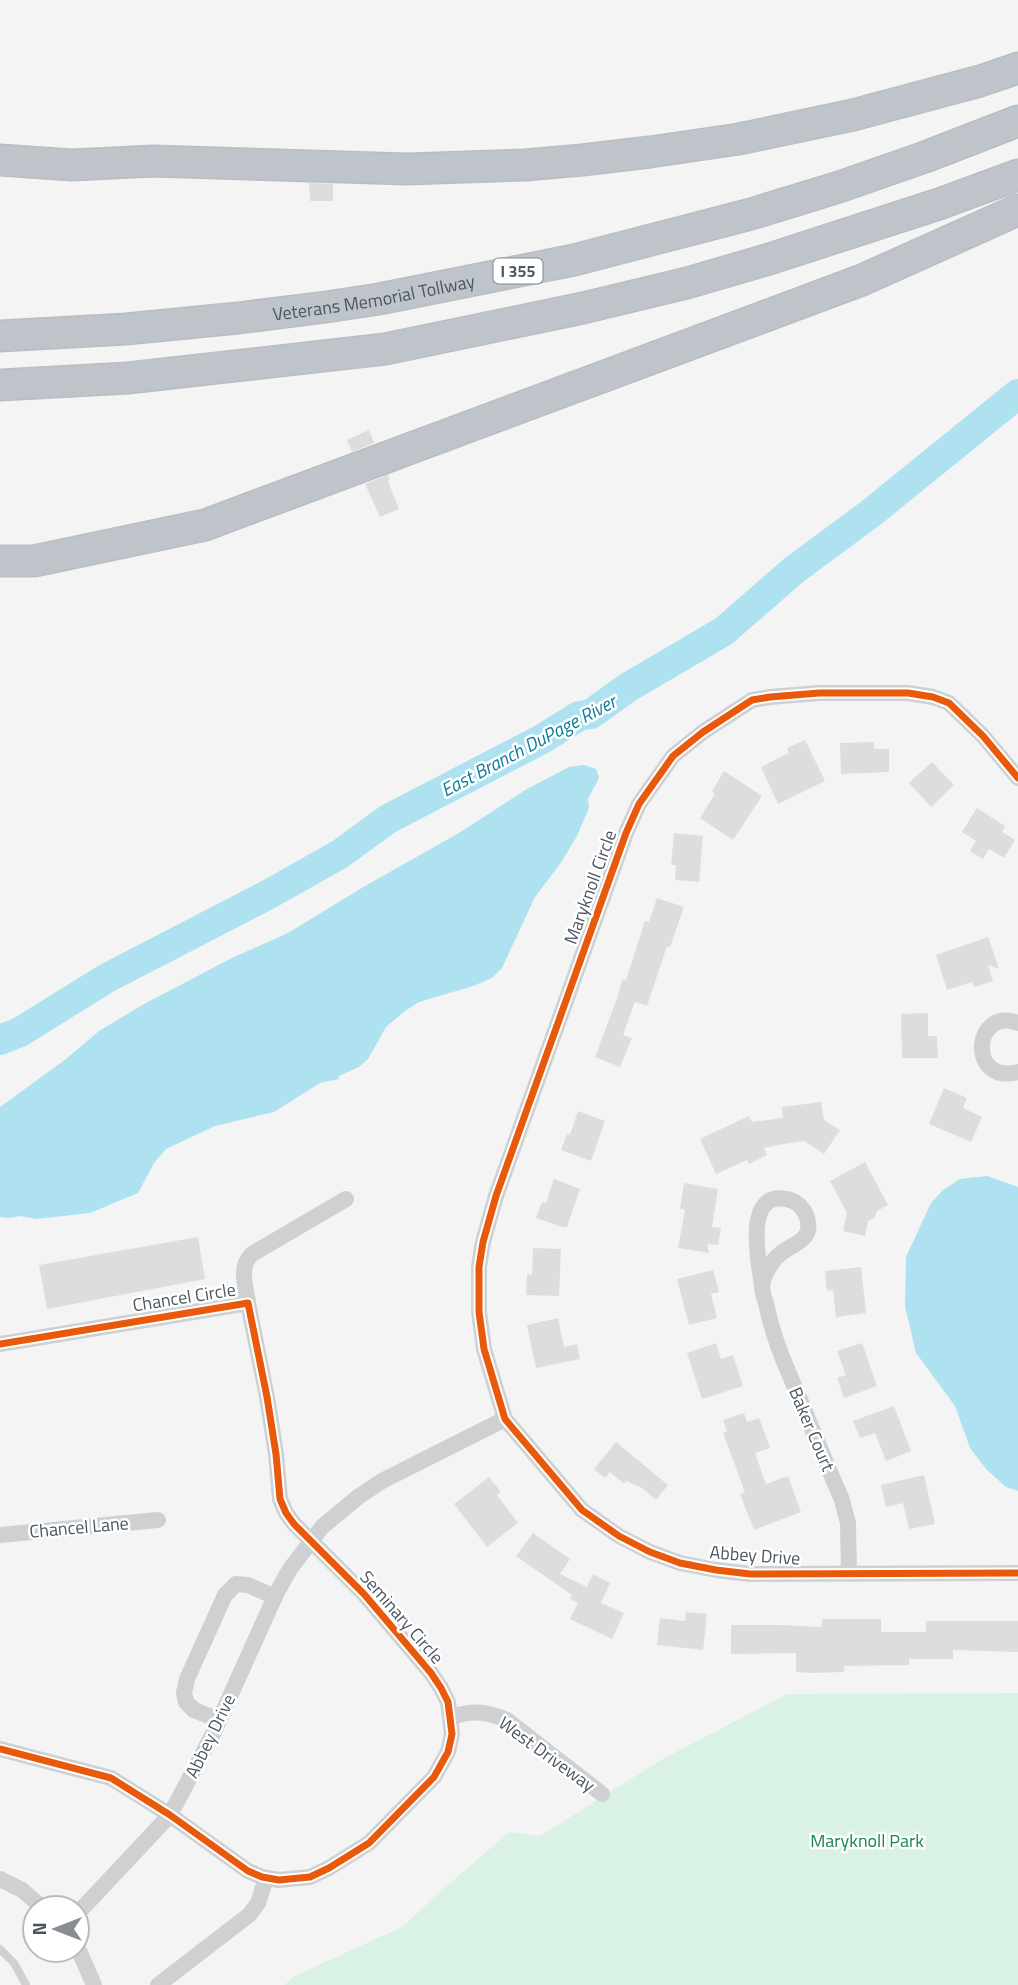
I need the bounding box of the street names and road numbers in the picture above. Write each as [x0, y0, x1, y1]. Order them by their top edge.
road number: I 355 [494, 258, 542, 284]
street label: Veterans Memorial Tollway [271, 267, 477, 327]
street label: Maryknoll Circle [557, 826, 623, 948]
street label: Chancel Circle [131, 1276, 237, 1318]
street label: Baker Court [782, 1383, 842, 1476]
street label: Chancel Lane [28, 1509, 130, 1545]
street label: Abbey Drive [709, 1538, 801, 1572]
street label: Seminary Circle [354, 1564, 450, 1670]
street label: Abbey Drive [178, 1689, 242, 1783]
street label: West Driveway [493, 1710, 601, 1799]

